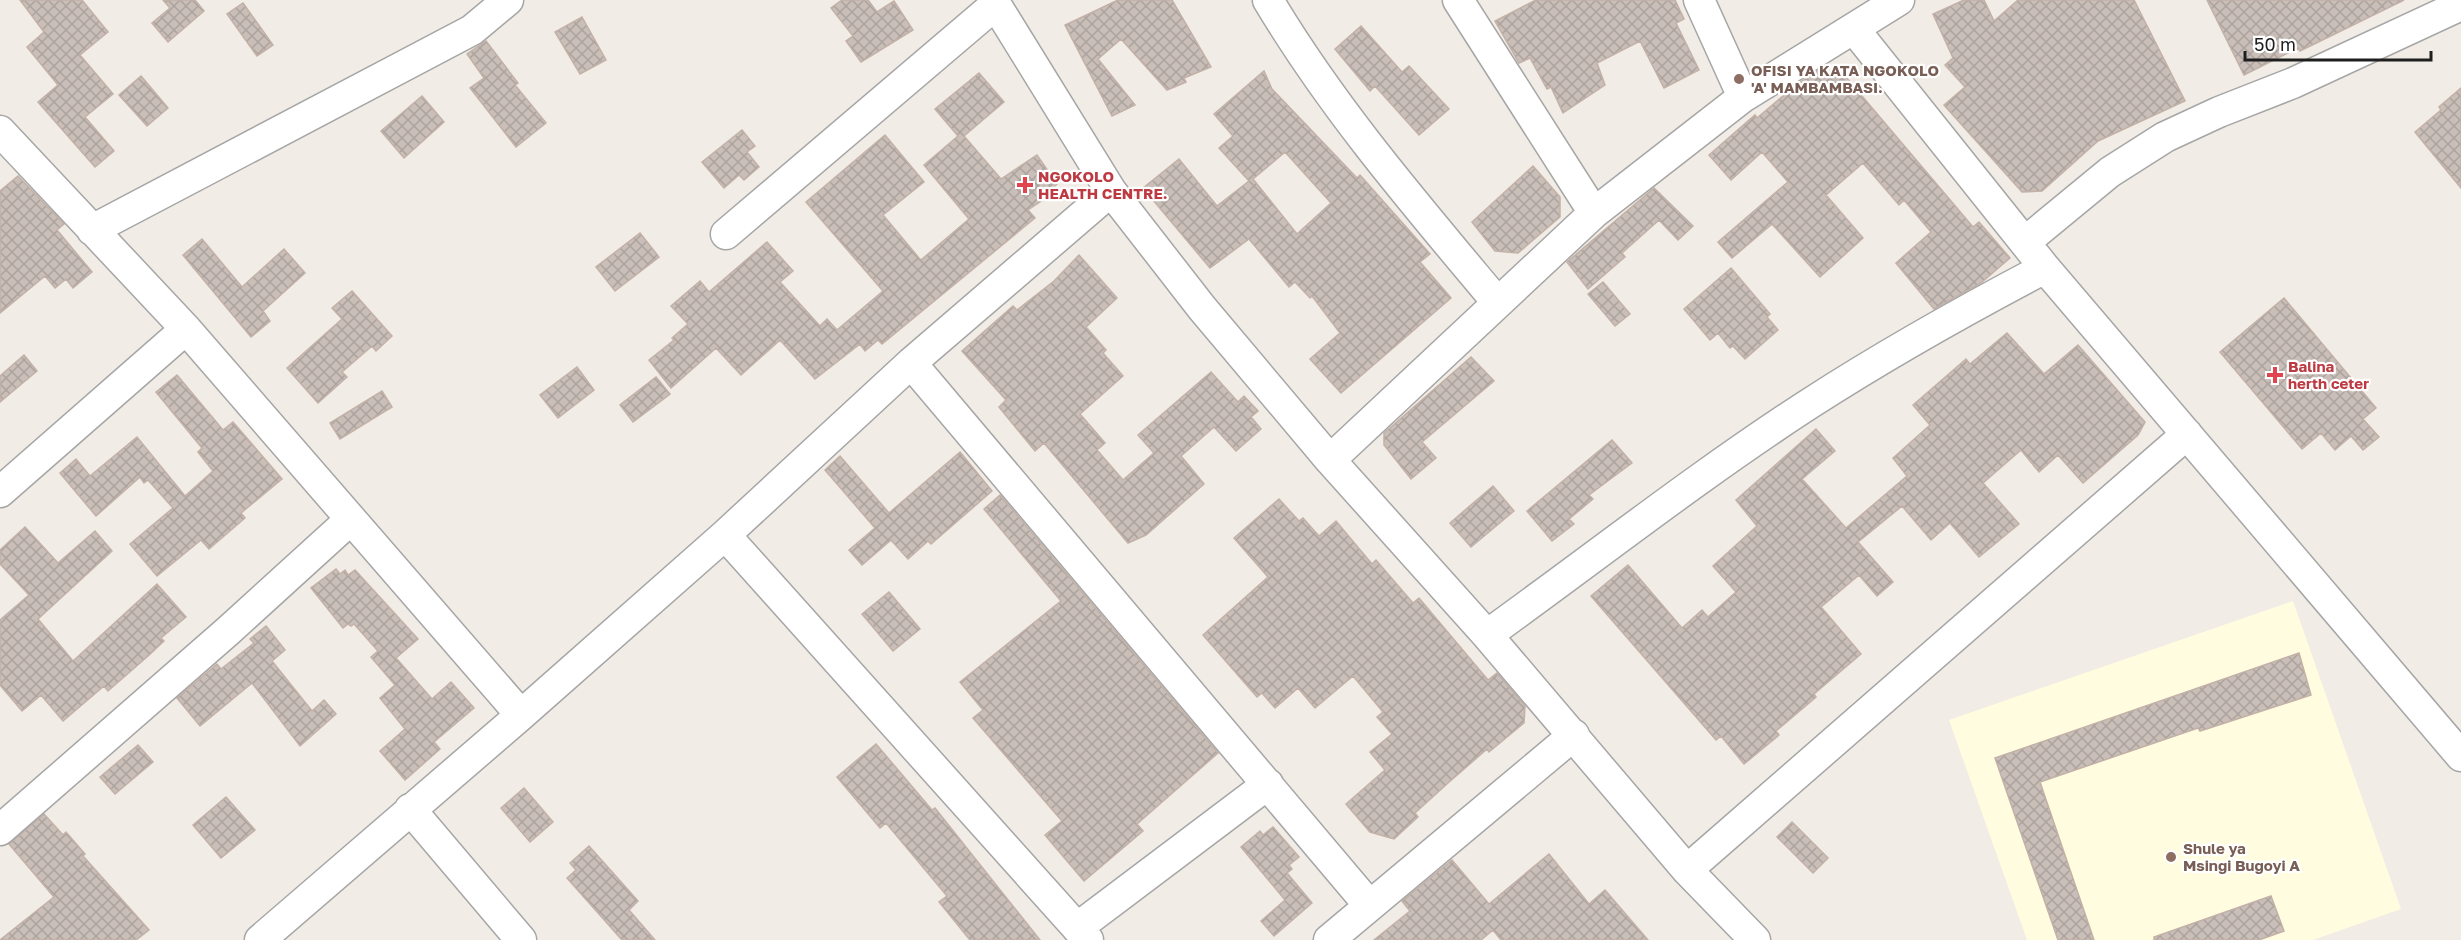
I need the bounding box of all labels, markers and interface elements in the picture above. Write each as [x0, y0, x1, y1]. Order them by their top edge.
scale bar [2245, 24, 2431, 62]
text: 50 m [2254, 33, 2296, 55]
place label: OFISI YA KATA NGOKOLO 'A' MAMBAMBASI. [1751, 61, 1939, 96]
marker: OFISI YA KATA NGOKOLO 'A' MAMBAMBASI. [1732, 72, 1746, 86]
place label: NGOKOLO HEALTH CENTRE. [1038, 167, 1168, 202]
marker: NGOKOLO HEALTH CENTRE. [1016, 176, 1034, 194]
place label: Balina herth ceter [2288, 357, 2369, 392]
marker: Balina herth ceter [2266, 366, 2284, 384]
place label: Shule ya Msingi Bugoyi A [2183, 839, 2300, 874]
marker: Shule ya Msingi Bugoyi A [2164, 850, 2178, 864]

